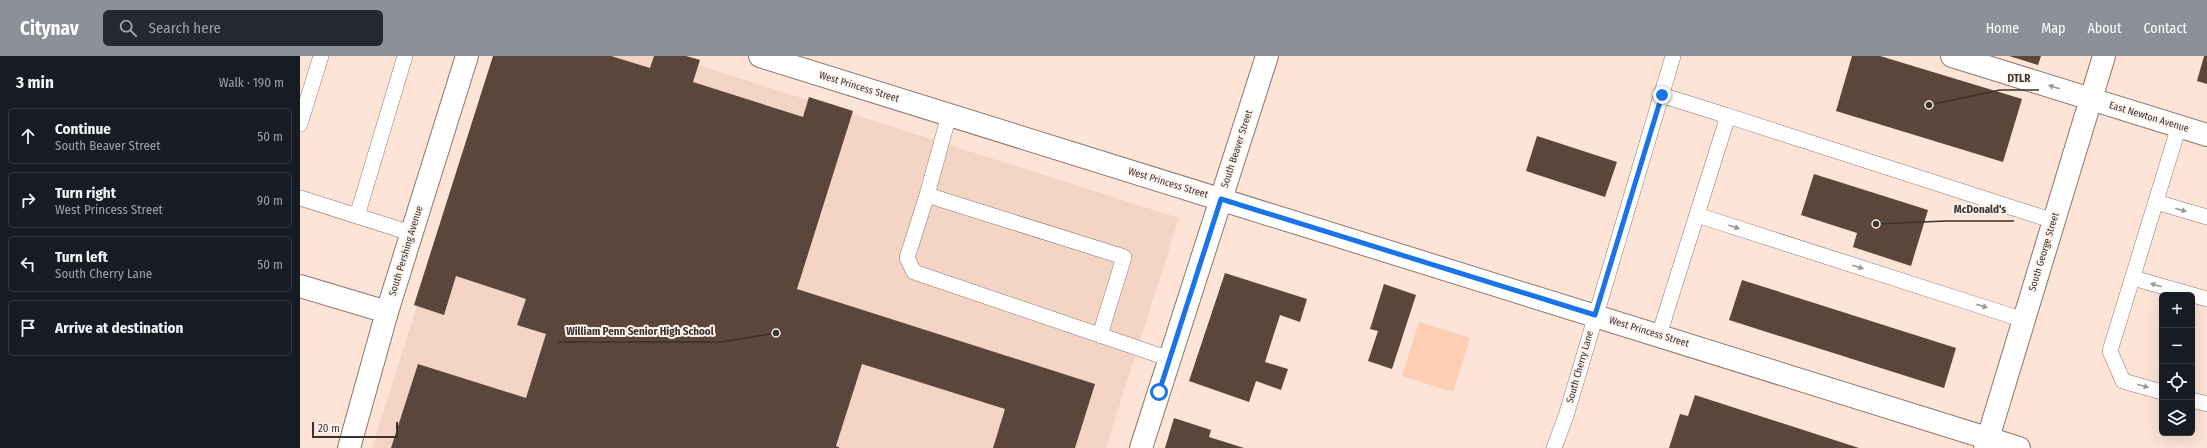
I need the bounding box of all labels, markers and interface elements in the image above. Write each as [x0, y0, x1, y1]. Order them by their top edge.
search box [103, 10, 383, 46]
text: Citynav [20, 17, 79, 40]
icon: search [117, 17, 139, 39]
text: Search here [149, 19, 221, 37]
text: Home [1986, 20, 2019, 37]
text: Map [2041, 20, 2065, 37]
text: About [2087, 20, 2122, 37]
text: Contact [2144, 20, 2187, 37]
callout: DTLR [2000, 67, 2039, 90]
street label: West Princess Street [818, 69, 901, 105]
text: 3 min [16, 72, 54, 93]
text: DTLR [2008, 72, 2031, 85]
text: Walk · 190 m [219, 75, 284, 90]
one-way arrow [2047, 84, 2059, 90]
route end [1653, 86, 1671, 104]
street label: East Newton Avenue [2108, 99, 2190, 135]
street label: South Beaver Street [1219, 108, 1255, 189]
text: Continue [55, 120, 111, 138]
icon: ahead [17, 125, 39, 147]
text: 50 m [257, 129, 283, 144]
text: South Beaver Street [55, 138, 161, 153]
street label: West Princess Street [1127, 165, 1210, 201]
text: Turn right [55, 184, 116, 202]
icon: right [17, 189, 39, 211]
text: 90 m [257, 193, 283, 208]
callout: McDonald's [1946, 198, 2014, 221]
text: West Princess Street [55, 202, 163, 217]
text: McDonald's [1954, 203, 2006, 216]
street label: South Pershing Avenue [387, 204, 425, 298]
one-way arrow [2176, 207, 2188, 213]
street label: South George Street [2026, 210, 2062, 293]
one-way arrow [1729, 224, 1741, 230]
text: Turn left [55, 248, 108, 266]
icon: left [17, 253, 39, 275]
text: 50 m [257, 257, 283, 272]
one-way arrow [1852, 264, 1864, 270]
text: South Cherry Lane [55, 266, 152, 281]
one-way arrow [2150, 282, 2162, 288]
map controls [2159, 292, 2195, 436]
button: + [2159, 292, 2195, 328]
one-way arrow [1976, 303, 1988, 309]
street label: West Princess Street [1608, 314, 1691, 350]
icon: arrive [17, 317, 39, 339]
text: Arrive at destination [55, 319, 183, 337]
callout: William Penn Senior High School [558, 319, 721, 342]
text: William Penn Senior High School [566, 325, 715, 338]
button: − [2159, 328, 2195, 364]
street label: South Cherry Lane [1564, 329, 1596, 405]
button: locate [2159, 364, 2195, 400]
route start [1150, 383, 1168, 401]
one-way arrow [2137, 383, 2149, 389]
button: layers [2159, 400, 2195, 436]
scale bar [312, 420, 398, 439]
text: 20 m [318, 422, 340, 435]

